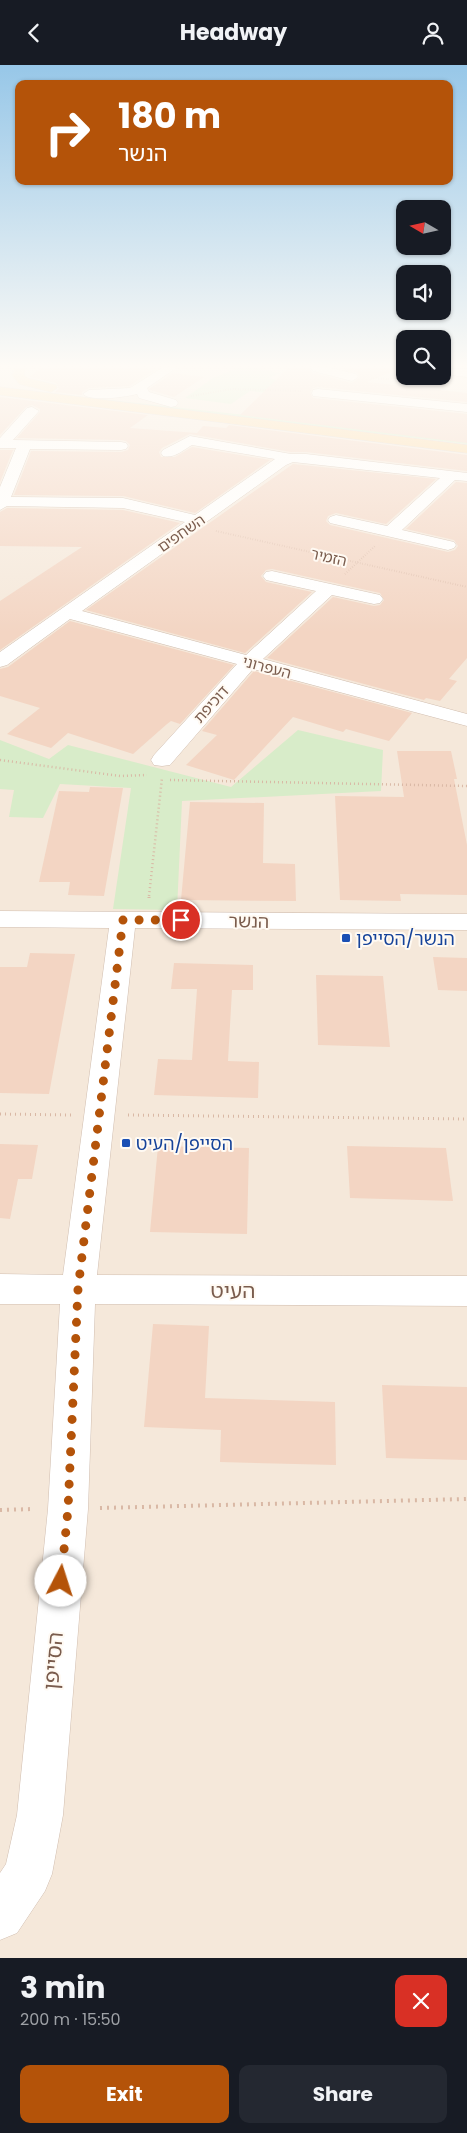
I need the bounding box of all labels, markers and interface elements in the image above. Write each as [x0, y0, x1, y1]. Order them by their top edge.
text: Headway [180, 17, 287, 48]
icon: back [20, 19, 48, 47]
icon: person [419, 19, 447, 47]
text: 180 m [118, 91, 221, 140]
icon: right [35, 100, 100, 165]
text: הנשר [118, 138, 168, 169]
north arrow [396, 200, 451, 255]
map controls [396, 200, 451, 385]
button: sound [396, 265, 451, 320]
button: search [396, 330, 451, 385]
street label: השחפים [153, 509, 209, 557]
street label: הזמיר [309, 543, 349, 571]
street label: העפרוני [240, 650, 294, 684]
street label: דוכיפת [189, 681, 233, 727]
pin [160, 899, 202, 941]
icon: arrive [167, 906, 195, 934]
street label: הנשר [229, 908, 269, 934]
place label: הנשר/הסייפן [356, 926, 455, 951]
marker: הנשר/הסייפן [340, 932, 352, 944]
place label: הסייפן/העיט [136, 1131, 233, 1156]
marker: הסייפן/העיט [120, 1137, 132, 1149]
street label: העיט [211, 1276, 255, 1305]
position arrow [34, 1554, 86, 1606]
street label: הסייפן [36, 1631, 70, 1691]
text: 3 min [20, 1966, 105, 2009]
button: close [395, 1975, 447, 2027]
text: 200 m · 15:50 [20, 2008, 121, 2031]
button: Exit [20, 2065, 229, 2123]
button: Share [239, 2065, 447, 2123]

